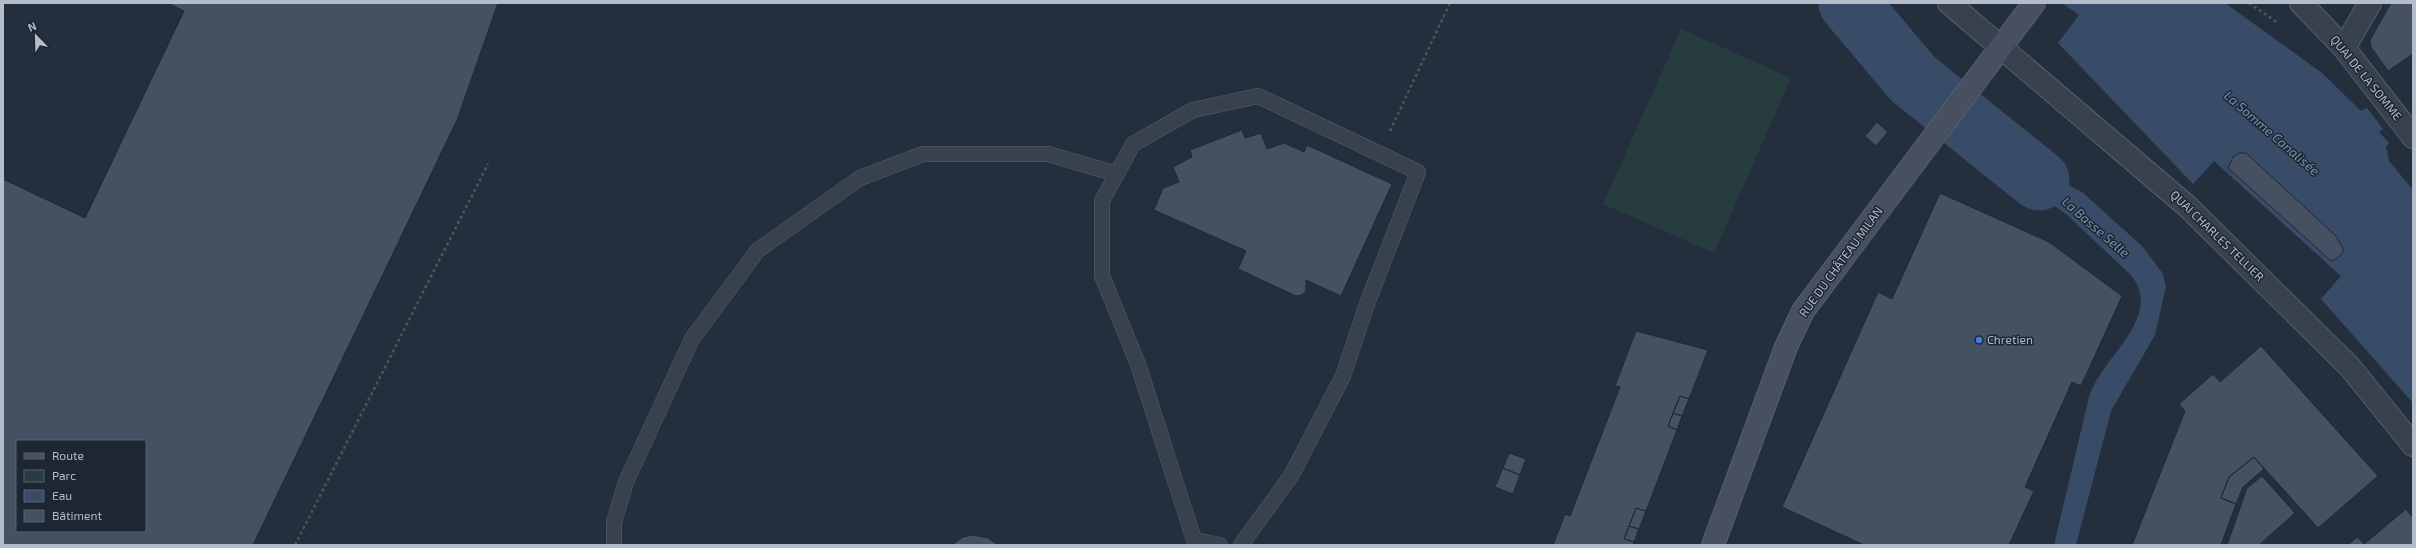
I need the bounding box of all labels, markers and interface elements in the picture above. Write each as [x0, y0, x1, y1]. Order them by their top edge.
north arrow [16, 16, 56, 56]
text: N [26, 19, 38, 34]
street label: QUAI DE LA SOMME [2327, 32, 2405, 123]
water label: La Somme Canalisée [2221, 87, 2323, 179]
street label: QUAI CHARLES TELLIER [2167, 187, 2267, 284]
water label: La Basse Selle [2059, 193, 2133, 261]
street label: RUE DU CHÂTEAU MILAN [1796, 204, 1885, 319]
place label: Chretien [1987, 332, 2033, 346]
marker: Chretien [1974, 335, 1984, 345]
legend [16, 440, 146, 532]
text: Route [52, 448, 84, 462]
text: Parc [52, 468, 76, 482]
text: Eau [52, 488, 72, 502]
text: Bâtiment [52, 508, 103, 522]

